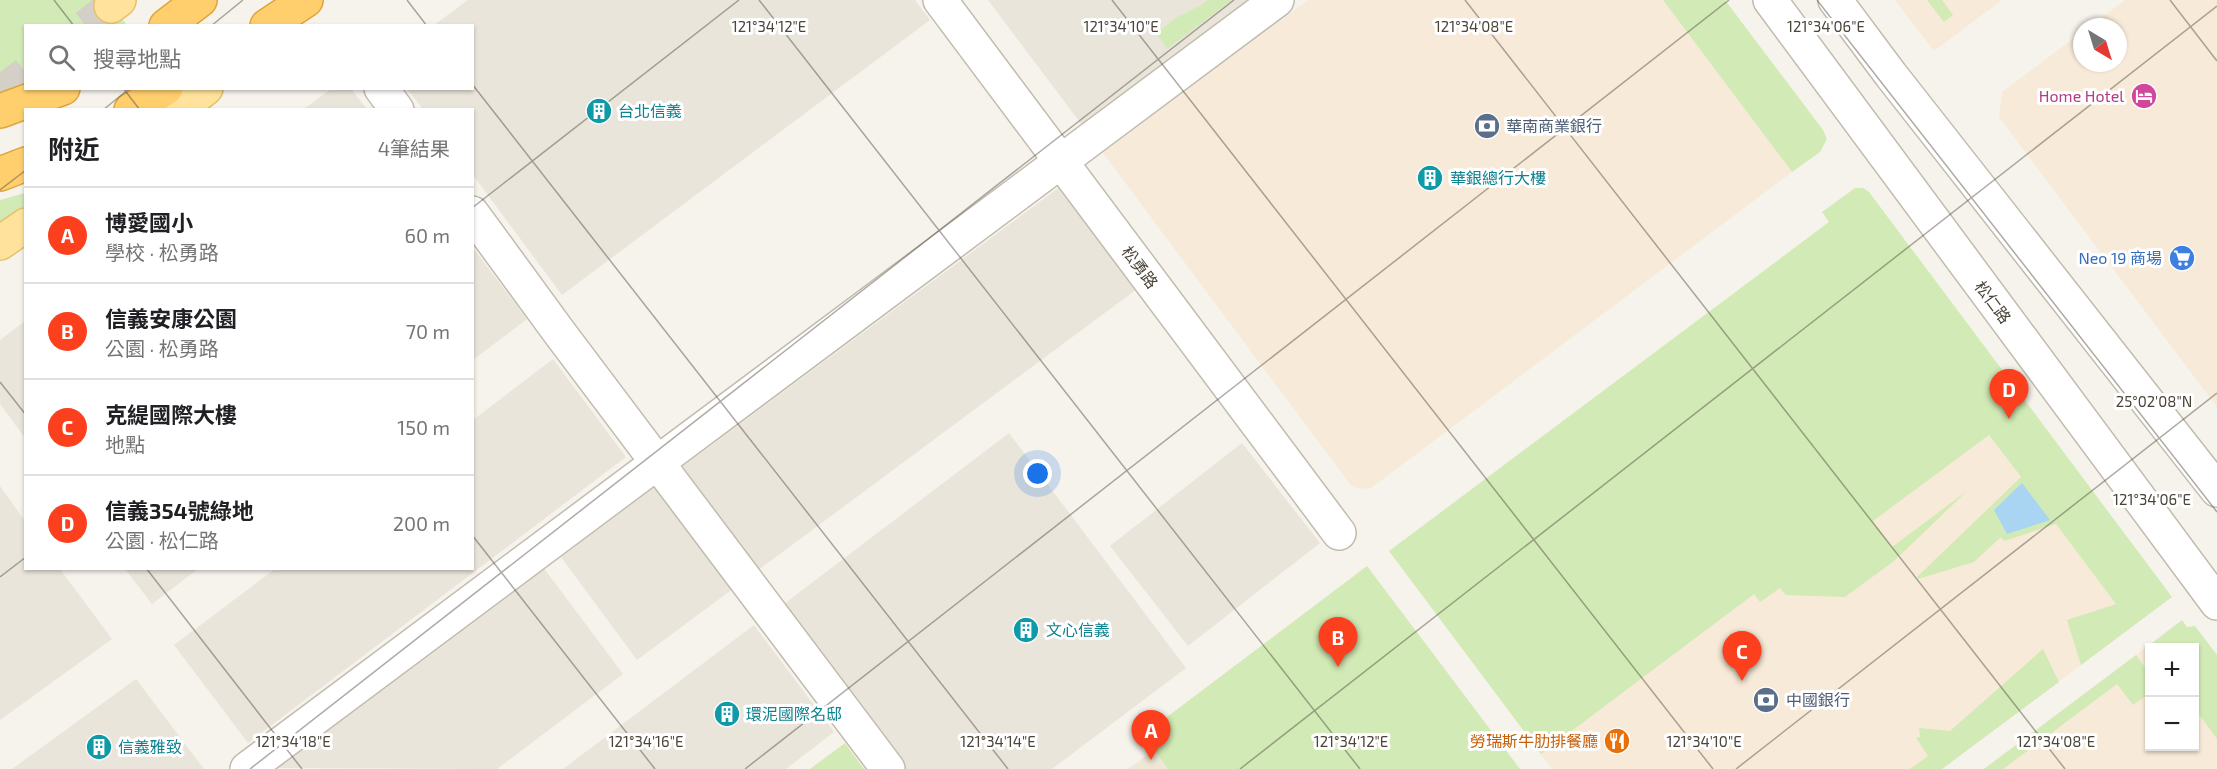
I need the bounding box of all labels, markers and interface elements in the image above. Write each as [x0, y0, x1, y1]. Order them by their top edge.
text: 121°34'12"E [732, 17, 806, 35]
text: 121°34'10"E [1083, 17, 1159, 35]
text: 121°34'08"E [1435, 17, 1513, 35]
text: 121°34'06"E [1787, 17, 1865, 35]
north arrow [2073, 18, 2127, 72]
search box [24, 24, 474, 90]
icon: search [45, 41, 78, 74]
text: 搜尋地點 [93, 45, 181, 71]
hotel icon: Home Hotel [2129, 81, 2159, 111]
place label: Home Hotel [2039, 86, 2124, 105]
building icon: 台北信義 [584, 96, 614, 126]
place label: 台北信義 [618, 101, 682, 120]
bank icon: 華南商業銀行 [1472, 111, 1502, 141]
place label: 華南商業銀行 [1506, 116, 1602, 135]
text: 附近 [48, 133, 100, 164]
text: 4筆結果 [378, 136, 450, 160]
building icon: 華銀總行大樓 [1415, 163, 1445, 193]
place label: 華銀總行大樓 [1450, 168, 1546, 187]
text: 博愛國小 [105, 209, 193, 235]
text: A [61, 223, 74, 247]
text: 60 m [405, 223, 450, 247]
text: 學校 · 松勇路 [105, 240, 219, 264]
street label: 松勇路 [1118, 242, 1162, 292]
supermarket icon: Neo 19 商場 [2167, 243, 2197, 273]
place label: Neo 19 商場 [2078, 248, 2162, 267]
street label: 松仁路 [1971, 277, 2015, 327]
text: 信義安康公園 [105, 305, 237, 331]
text: B [61, 319, 74, 343]
text: 70 m [406, 319, 450, 343]
text: 公園 · 松勇路 [105, 336, 219, 360]
pin: D [1990, 370, 2028, 419]
text: 25°02'08"N [2116, 392, 2192, 410]
text: 克緹國際大樓 [105, 401, 237, 427]
text: C [62, 415, 73, 439]
text: 150 m [397, 415, 450, 439]
text: 地點 [105, 432, 145, 456]
your location [1023, 459, 1052, 488]
text: 121°34'06"E [2113, 490, 2191, 508]
text: 信義354號綠地 [105, 497, 254, 523]
text: D [61, 511, 74, 535]
text: 200 m [393, 511, 450, 535]
text: 公園 · 松仁路 [105, 528, 219, 552]
building icon: 文心信義 [1011, 615, 1041, 645]
pin: B [1318, 618, 1358, 667]
place label: 文心信義 [1046, 620, 1110, 639]
pin: C [1722, 632, 1762, 681]
map controls [2145, 643, 2199, 751]
button: + [2145, 643, 2199, 697]
bank icon: 中國銀行 [1751, 685, 1781, 715]
place label: 中國銀行 [1786, 690, 1850, 709]
button: − [2145, 697, 2199, 751]
building icon: 環泥國際名邸 [712, 699, 742, 729]
place label: 環泥國際名邸 [746, 704, 842, 723]
pin: A [1132, 710, 1170, 760]
restaurant icon: 勞瑞斯牛肋排餐廳 [1602, 726, 1632, 756]
place label: 勞瑞斯牛肋排餐廳 [1470, 731, 1598, 750]
building icon: 信義雅致 [84, 732, 114, 762]
text: 121°34'18"E [255, 732, 331, 750]
text: 121°34'16"E [609, 732, 683, 750]
text: 121°34'14"E [960, 732, 1036, 750]
text: 121°34'12"E [1314, 732, 1388, 750]
text: 121°34'10"E [1666, 732, 1742, 750]
text: 121°34'08"E [2017, 732, 2095, 750]
place label: 信義雅致 [118, 737, 182, 756]

